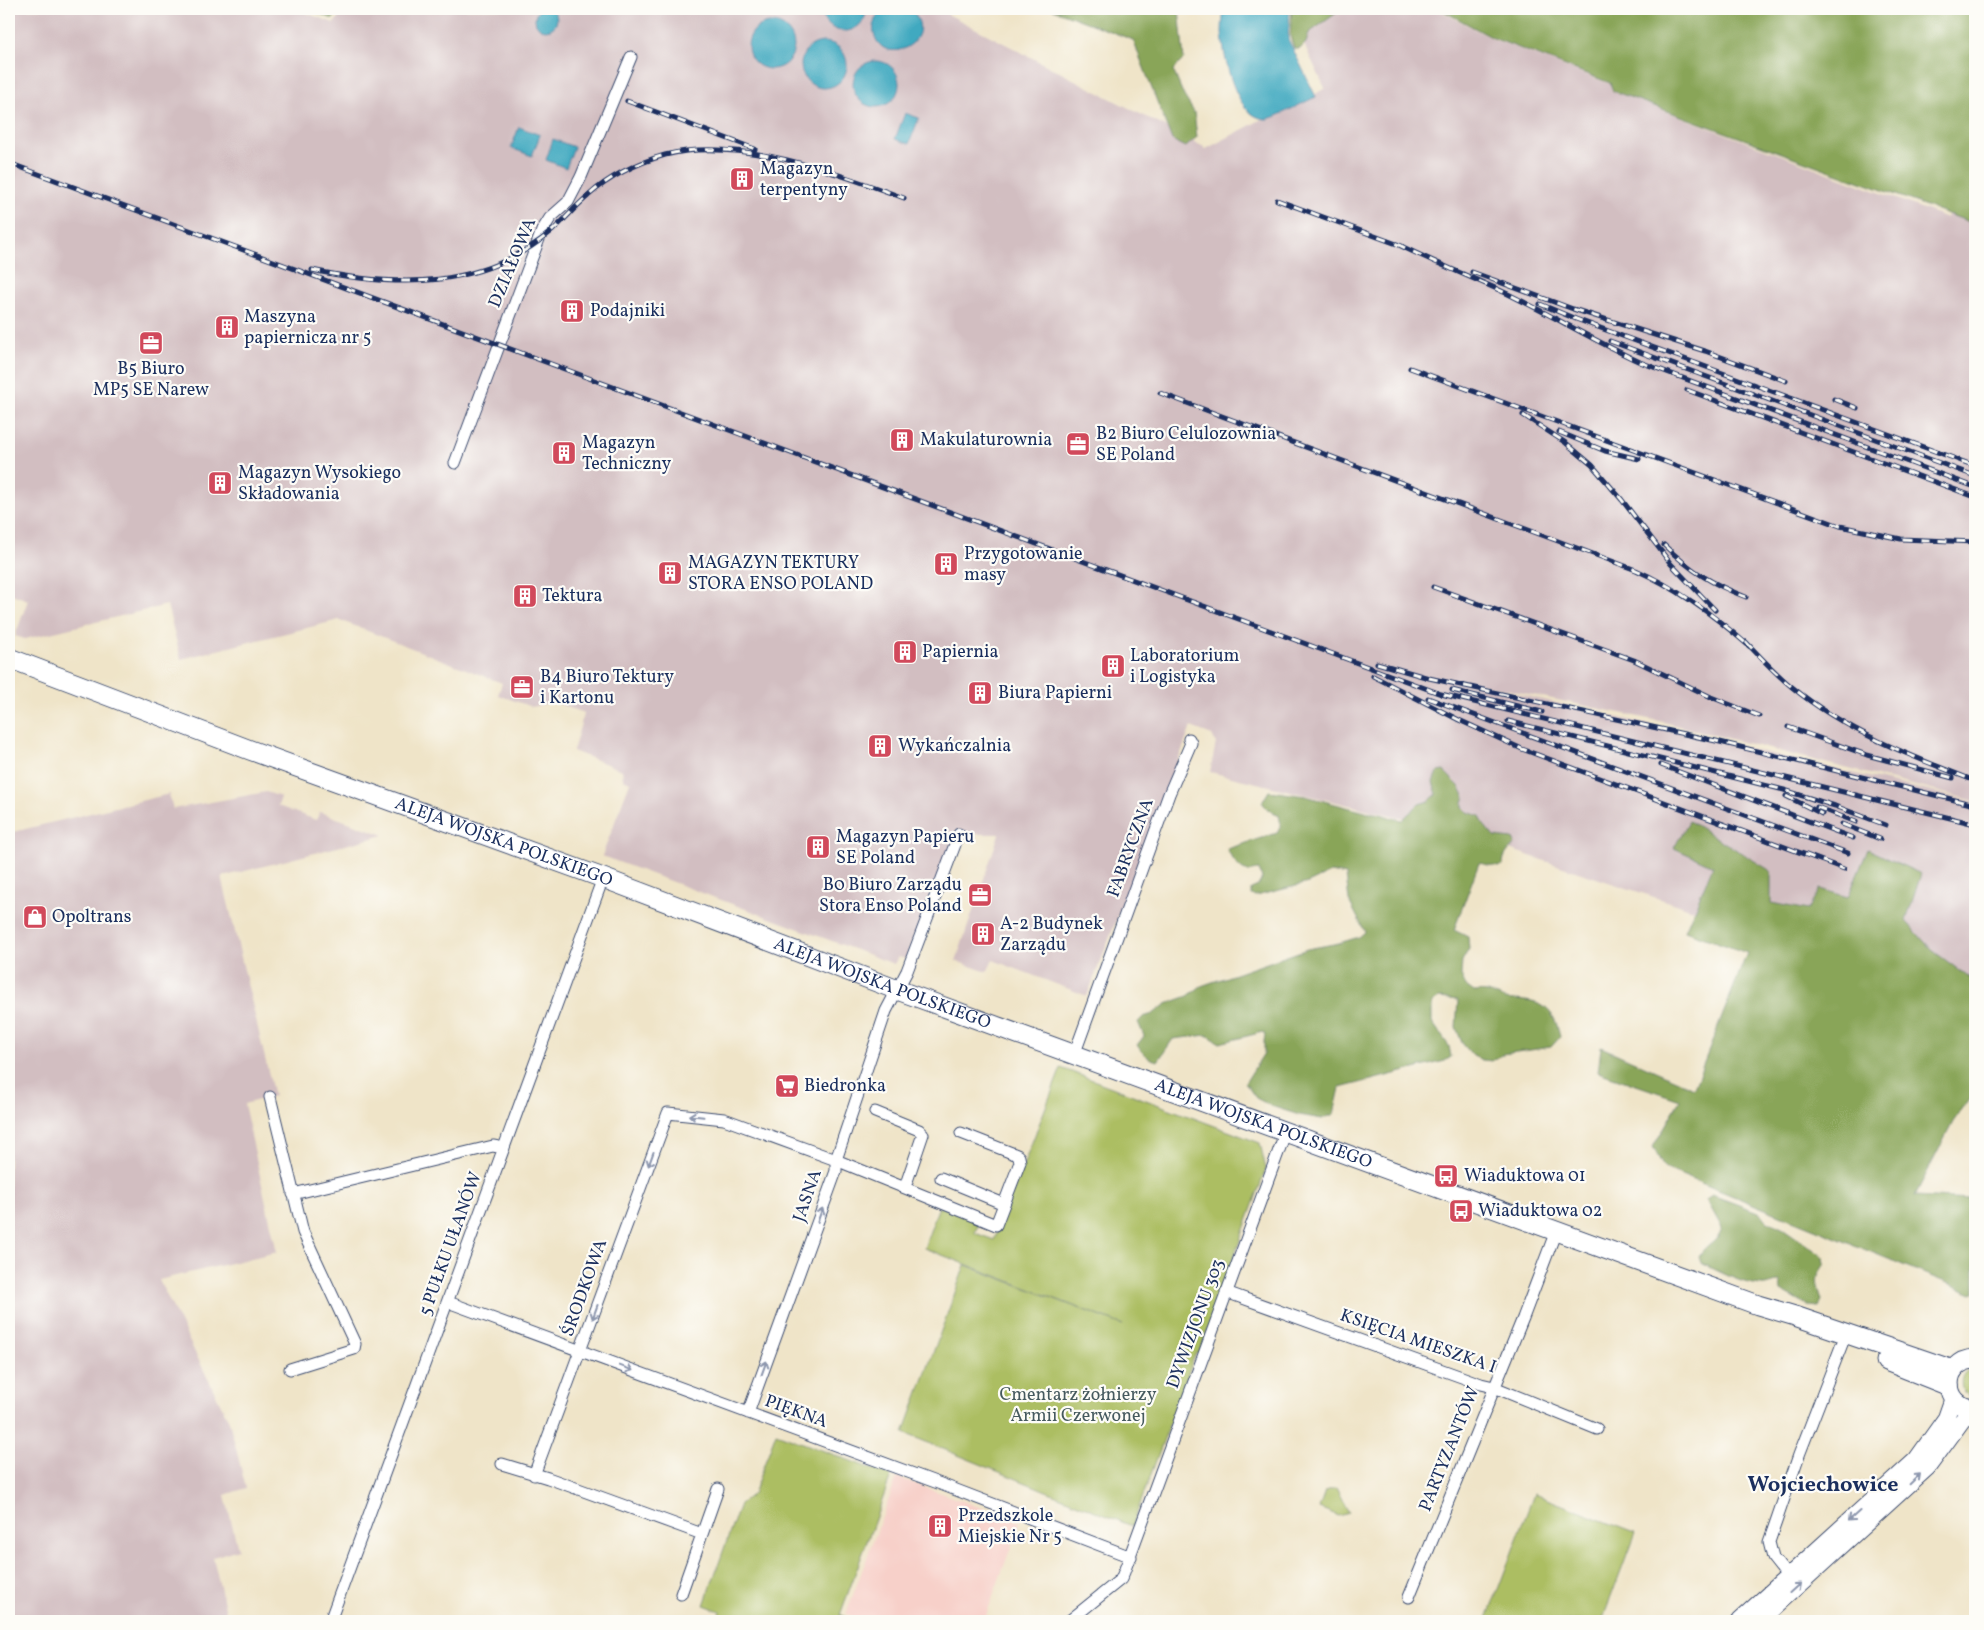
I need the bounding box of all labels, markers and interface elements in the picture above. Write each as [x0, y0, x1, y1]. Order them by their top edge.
place label: Magazyn terpentyny [760, 157, 848, 203]
building icon: Magazyn terpentyny [729, 166, 755, 192]
street label: DZIAŁOWA [483, 214, 543, 312]
building icon: Podajniki [559, 298, 585, 324]
place label: Podajniki [590, 299, 665, 324]
place label: Maszyna papiernicza nr 5 [244, 305, 371, 351]
building icon: Maszyna papiernicza nr 5 [214, 314, 240, 340]
office icon: B5 Biuro MP5 SE Narew [138, 330, 164, 356]
place label: B5 Biuro MP5 SE Narew [93, 357, 209, 403]
place label: B2 Biuro Celulozownia SE Poland [1096, 422, 1276, 468]
building icon: Makulaturownia [889, 427, 915, 453]
place label: Makulaturownia [920, 428, 1052, 453]
place label: Magazyn Techniczny [582, 431, 671, 477]
office icon: B2 Biuro Celulozownia SE Poland [1065, 431, 1091, 457]
building icon: Magazyn Techniczny [551, 440, 577, 466]
place label: Magazyn Wysokiego Składowania [238, 461, 401, 507]
building icon: Magazyn Wysokiego Składowania [207, 470, 233, 496]
place label: Przygotowanie masy [964, 542, 1083, 588]
place label: MAGAZYN TEKTURY STORA ENSO POLAND [688, 551, 873, 597]
building icon: Przygotowanie masy [933, 551, 959, 577]
building icon: MAGAZYN TEKTURY STORA ENSO POLAND [657, 560, 683, 586]
building icon: Tektura [512, 583, 538, 609]
place label: Tektura [542, 584, 603, 609]
building icon: Papiernia [892, 639, 918, 665]
place label: Papiernia [922, 640, 998, 665]
place label: Laboratorium i Logistyka [1130, 644, 1240, 690]
building icon: Laboratorium i Logistyka [1100, 653, 1126, 679]
place label: B4 Biuro Tektury i Kartonu [540, 665, 674, 711]
office icon: B4 Biuro Tektury i Kartonu [509, 674, 535, 700]
building icon: Biura Papierni [967, 680, 993, 706]
place label: Biura Papierni [998, 681, 1112, 706]
building icon: Wykańczalnia [867, 733, 893, 759]
place label: Wykańczalnia [898, 734, 1011, 759]
street label: ALEJA WOJSKA POLSKIEGO [391, 791, 616, 893]
street label: FABRYCZNA [1102, 795, 1161, 901]
place label: Magazyn Papieru SE Poland [836, 825, 974, 871]
building icon: Magazyn Papieru SE Poland [805, 834, 831, 860]
place label: B0 Biuro Zarządu Stora Enso Poland [819, 873, 962, 919]
office icon: B0 Biuro Zarządu Stora Enso Poland [967, 882, 993, 908]
shop icon: Opoltrans [22, 904, 48, 930]
place label: Opoltrans [52, 905, 132, 930]
place label: A-2 Budynek Zarządu [1000, 912, 1103, 958]
building icon: A-2 Budynek Zarządu [970, 921, 996, 947]
street label: ALEJA WOJSKA POLSKIEGO [770, 931, 994, 1036]
supermarket icon: Biedronka [774, 1073, 800, 1099]
street label: ALEJA WOJSKA POLSKIEGO [1151, 1073, 1376, 1175]
place label: Biedronka [804, 1074, 886, 1099]
one-way arrow [688, 1111, 704, 1121]
one-way arrow [646, 1151, 655, 1166]
bus stop icon: Wiaduktowa 01 [1433, 1163, 1459, 1189]
place label: Wiaduktowa 01 [1464, 1164, 1586, 1189]
street label: JASNA [787, 1166, 829, 1226]
street label: 5 PUŁKU UŁANÓW [413, 1168, 489, 1320]
bus stop icon: Wiaduktowa 02 [1448, 1198, 1474, 1224]
place label: Wiaduktowa 02 [1478, 1199, 1603, 1224]
one-way arrow [816, 1208, 825, 1223]
street label: ŚRODKOWA [556, 1235, 614, 1340]
street label: DYWIZJONU 303 [1161, 1256, 1231, 1392]
one-way arrow [590, 1303, 599, 1319]
street label: KSIĘCIA MIESZKA I [1336, 1304, 1500, 1380]
one-way arrow [760, 1360, 769, 1376]
one-way arrow [618, 1364, 634, 1373]
park label: Cmentarz żołnierzy Armii Czerwonej [999, 1383, 1157, 1429]
street label: PARTYZANTÓW [1413, 1383, 1487, 1515]
street label: PIĘKNA [761, 1389, 831, 1435]
district label: Wojciechowice [1748, 1470, 1898, 1501]
one-way arrow [1909, 1473, 1922, 1485]
place label: Przedszkole Miejskie Nr 5 [958, 1504, 1062, 1550]
one-way arrow [1848, 1510, 1861, 1522]
building icon: Przedszkole Miejskie Nr 5 [927, 1513, 953, 1539]
one-way arrow [1789, 1583, 1802, 1594]

